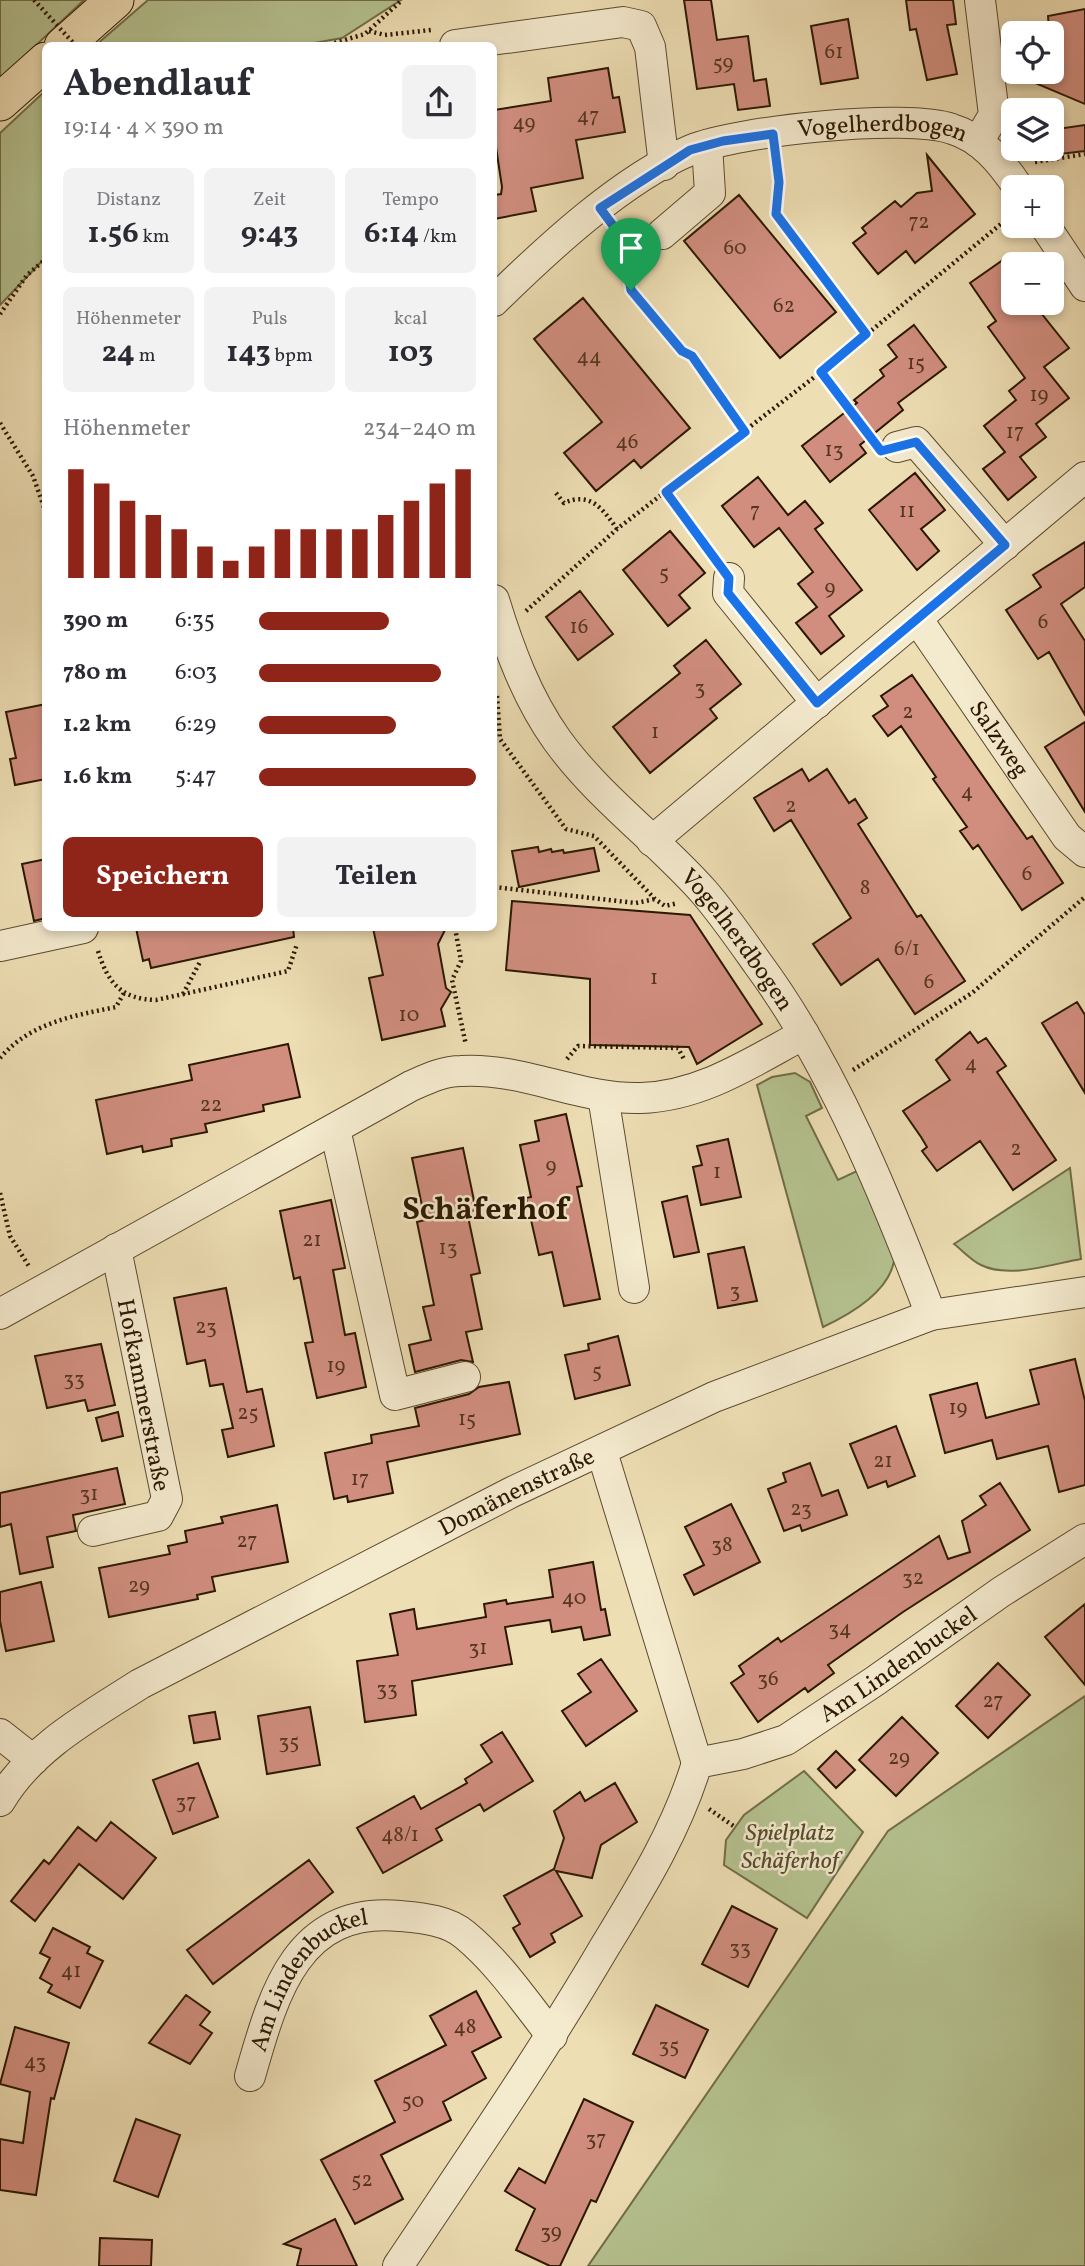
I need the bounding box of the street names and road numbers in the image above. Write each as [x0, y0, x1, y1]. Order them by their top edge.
street label: Vogelherdbogen [796, 108, 973, 152]
street label: Salzweg [959, 695, 1036, 785]
street label: Vogelherdbogen [672, 862, 801, 1019]
street label: Hofkammerstraße [107, 1296, 177, 1495]
street label: Domänenstraße [433, 1441, 601, 1546]
street label: Am Lindenbuckel [813, 1599, 985, 1732]
street label: Am Lindenbuckel [243, 1901, 371, 2056]

